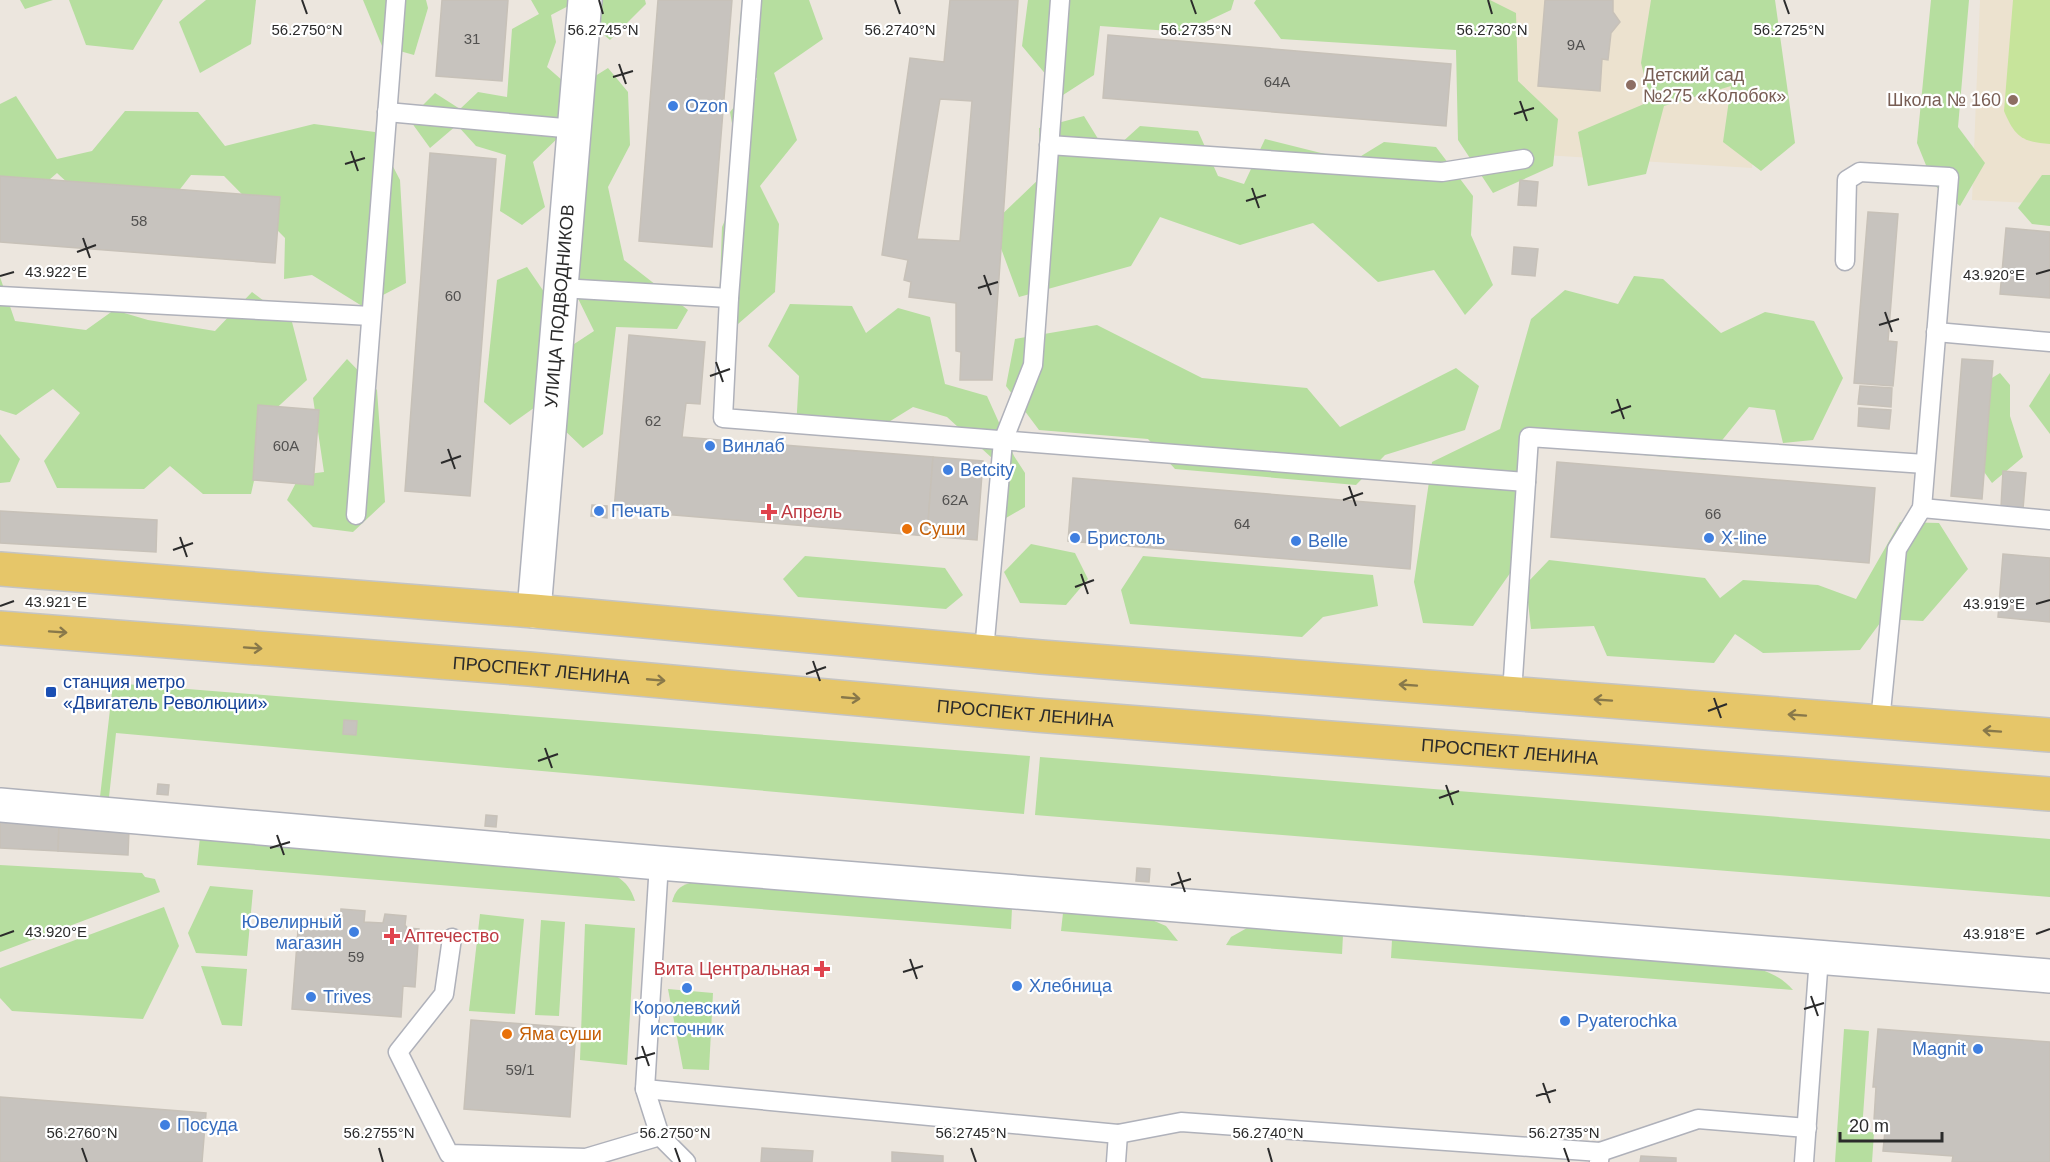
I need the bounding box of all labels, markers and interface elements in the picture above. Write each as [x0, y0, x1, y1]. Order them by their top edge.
text: 56.2750°N [271, 21, 343, 38]
text: 56.2745°N [567, 21, 639, 38]
text: 56.2740°N [864, 21, 936, 38]
text: 56.2735°N [1160, 21, 1232, 38]
text: 56.2730°N [1456, 21, 1528, 38]
text: 56.2725°N [1753, 21, 1825, 38]
house number: 31 [464, 30, 480, 47]
house number: 9А [1567, 36, 1585, 53]
place label: Детский сад №275 «Колобок» [1643, 65, 1786, 106]
house number: 64А [1264, 73, 1290, 90]
marker: Детский сад №275 «Колобок» [1624, 78, 1638, 92]
place label: Школа № 160 [1887, 90, 2001, 110]
marker: Школа № 160 [2006, 93, 2020, 107]
place label: Ozon [685, 96, 728, 116]
marker: Ozon [666, 99, 680, 113]
street label: УЛИЦА ПОДВОДНИКОВ [541, 203, 578, 409]
house number: 58 [131, 212, 147, 229]
text: 43.922°E [25, 263, 87, 280]
text: 43.920°E [1963, 266, 2025, 283]
house number: 60 [445, 287, 461, 304]
house number: 62 [645, 412, 661, 429]
place label: Винлаб [722, 436, 785, 456]
house number: 60А [273, 437, 299, 454]
marker: Винлаб [703, 439, 717, 453]
place label: Betcity [960, 460, 1014, 480]
marker: Betcity [941, 463, 955, 477]
house number: 62А [942, 491, 968, 508]
place label: Печать [611, 501, 670, 521]
place label: Апрель [781, 502, 842, 522]
marker: Печать [592, 504, 606, 518]
marker: Апрель [762, 505, 776, 519]
house number: 66 [1705, 505, 1721, 522]
house number: 64 [1234, 515, 1250, 532]
place label: Суши [919, 519, 966, 539]
marker: Суши [900, 522, 914, 536]
place label: Бристоль [1087, 528, 1165, 548]
place label: X-line [1721, 528, 1767, 548]
marker: Бристоль [1068, 531, 1082, 545]
place label: Belle [1308, 531, 1348, 551]
marker: X-line [1702, 531, 1716, 545]
marker: Belle [1289, 534, 1303, 548]
text: 43.921°E [25, 593, 87, 610]
text: 43.919°E [1963, 595, 2025, 612]
one-way arrow [48, 627, 68, 638]
one-way arrow [242, 642, 262, 653]
street label: ПРОСПЕКТ ЛЕНИНА [452, 653, 631, 688]
place label: станция метро «Двигатель Революции» [63, 672, 268, 713]
one-way arrow [646, 675, 666, 686]
one-way arrow [1399, 679, 1419, 690]
marker: станция метро «Двигатель Революции» [44, 685, 58, 699]
one-way arrow [840, 693, 860, 704]
one-way arrow [1593, 695, 1613, 706]
street label: ПРОСПЕКТ ЛЕНИНА [936, 696, 1115, 731]
one-way arrow [1788, 710, 1808, 721]
one-way arrow [1982, 725, 2002, 736]
street label: ПРОСПЕКТ ЛЕНИНА [1420, 735, 1599, 769]
place label: Ювелирный магазин [242, 912, 342, 953]
text: 43.920°E [25, 923, 87, 940]
marker: Ювелирный магазин [347, 925, 361, 939]
text: 43.918°E [1963, 925, 2025, 942]
place label: Аптечество [404, 926, 499, 946]
marker: Аптечество [385, 929, 399, 943]
house number: 59 [348, 948, 364, 965]
place label: Вита Центральная [654, 959, 810, 979]
marker: Вита Центральная [815, 962, 829, 976]
place label: Хлебница [1029, 976, 1113, 996]
marker: Хлебница [1010, 979, 1024, 993]
marker: Королевский источник [680, 981, 694, 995]
place label: Trives [323, 987, 371, 1007]
marker: Trives [304, 990, 318, 1004]
place label: Королевский источник [634, 998, 740, 1039]
place label: Pyaterochka [1577, 1011, 1678, 1031]
marker: Pyaterochka [1558, 1014, 1572, 1028]
place label: Яма суши [519, 1024, 602, 1044]
marker: Яма суши [500, 1027, 514, 1041]
place label: Magnit [1912, 1039, 1966, 1059]
marker: Magnit [1971, 1042, 1985, 1056]
house number: 59/1 [505, 1061, 535, 1078]
scale bar [1840, 1105, 1942, 1143]
place label: Посуда [177, 1115, 239, 1135]
text: 20 m [1849, 1116, 1889, 1136]
marker: Посуда [158, 1118, 172, 1132]
text: 56.2760°N [46, 1124, 118, 1141]
text: 56.2755°N [343, 1124, 415, 1141]
text: 56.2750°N [639, 1124, 711, 1141]
text: 56.2745°N [935, 1124, 1007, 1141]
text: 56.2740°N [1232, 1124, 1304, 1141]
text: 56.2735°N [1528, 1124, 1600, 1141]

